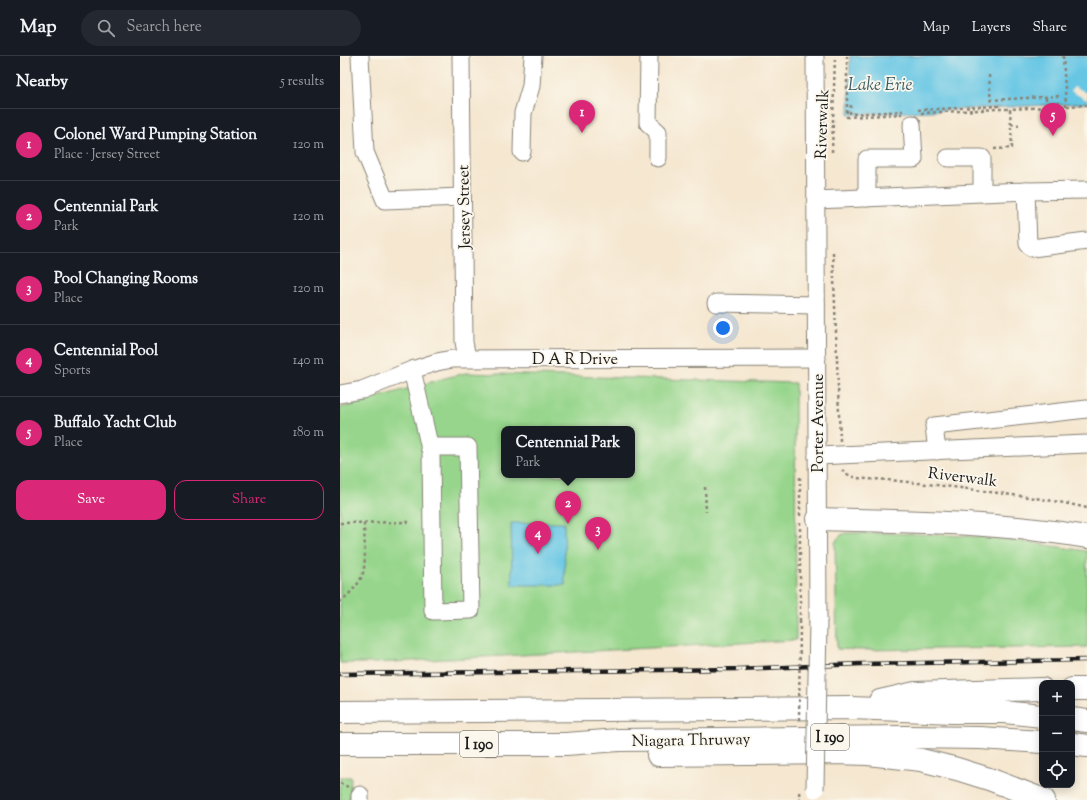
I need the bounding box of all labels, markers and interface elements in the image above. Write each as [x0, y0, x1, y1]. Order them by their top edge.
search box [81, 10, 361, 46]
text: Map [20, 14, 57, 41]
icon: search [95, 17, 117, 39]
text: Search here [127, 17, 202, 38]
text: Map [923, 18, 950, 38]
text: Layers [972, 18, 1010, 38]
text: Share [1032, 18, 1067, 38]
text: Nearby [16, 70, 68, 94]
text: 5 results [280, 73, 324, 91]
water label: Lake Erie [848, 74, 912, 98]
street label: Riverwalk [811, 88, 836, 159]
pin: 1 [569, 100, 595, 133]
pin: 5 [1040, 103, 1066, 136]
text: Colonel Ward Pumping Station [54, 125, 257, 146]
text: 1 [27, 136, 31, 154]
text: 120 m [293, 136, 324, 154]
text: Place · Jersey Street [54, 146, 160, 164]
street label: Jersey Street [453, 164, 478, 250]
text: Centennial Park [54, 197, 158, 218]
text: 2 [26, 208, 32, 226]
text: 120 m [293, 208, 324, 226]
text: Park [54, 218, 79, 236]
text: Pool Changing Rooms [54, 269, 198, 290]
text: 3 [26, 280, 32, 298]
text: 120 m [293, 280, 324, 298]
text: Place [54, 290, 83, 308]
your location [713, 318, 733, 338]
text: Centennial Pool [54, 341, 158, 362]
street label: D A R Drive [532, 349, 618, 372]
text: 4 [26, 352, 32, 370]
text: 140 m [293, 352, 324, 370]
text: Sports [54, 362, 91, 380]
street label: Porter Avenue [808, 374, 831, 472]
text: Buffalo Yacht Club [54, 413, 176, 434]
text: 5 [27, 424, 31, 442]
text: 180 m [293, 424, 324, 442]
popup [501, 426, 635, 478]
text: Centennial Park [516, 433, 620, 454]
text: Place [54, 434, 83, 452]
text: Park [516, 454, 541, 472]
street label: Riverwalk [927, 463, 999, 494]
button: Save [16, 480, 166, 520]
button: Share [174, 480, 324, 520]
pin: 2 [555, 491, 581, 524]
pin: 3 [585, 517, 611, 550]
pin: 4 [525, 521, 551, 554]
map controls [1039, 680, 1075, 788]
button: + [1039, 680, 1075, 716]
button: − [1039, 716, 1075, 752]
road number: I 190 [811, 724, 849, 750]
street label: Niagara Thruway [631, 729, 751, 754]
road number: I 190 [460, 731, 498, 757]
button: locate [1039, 752, 1075, 788]

